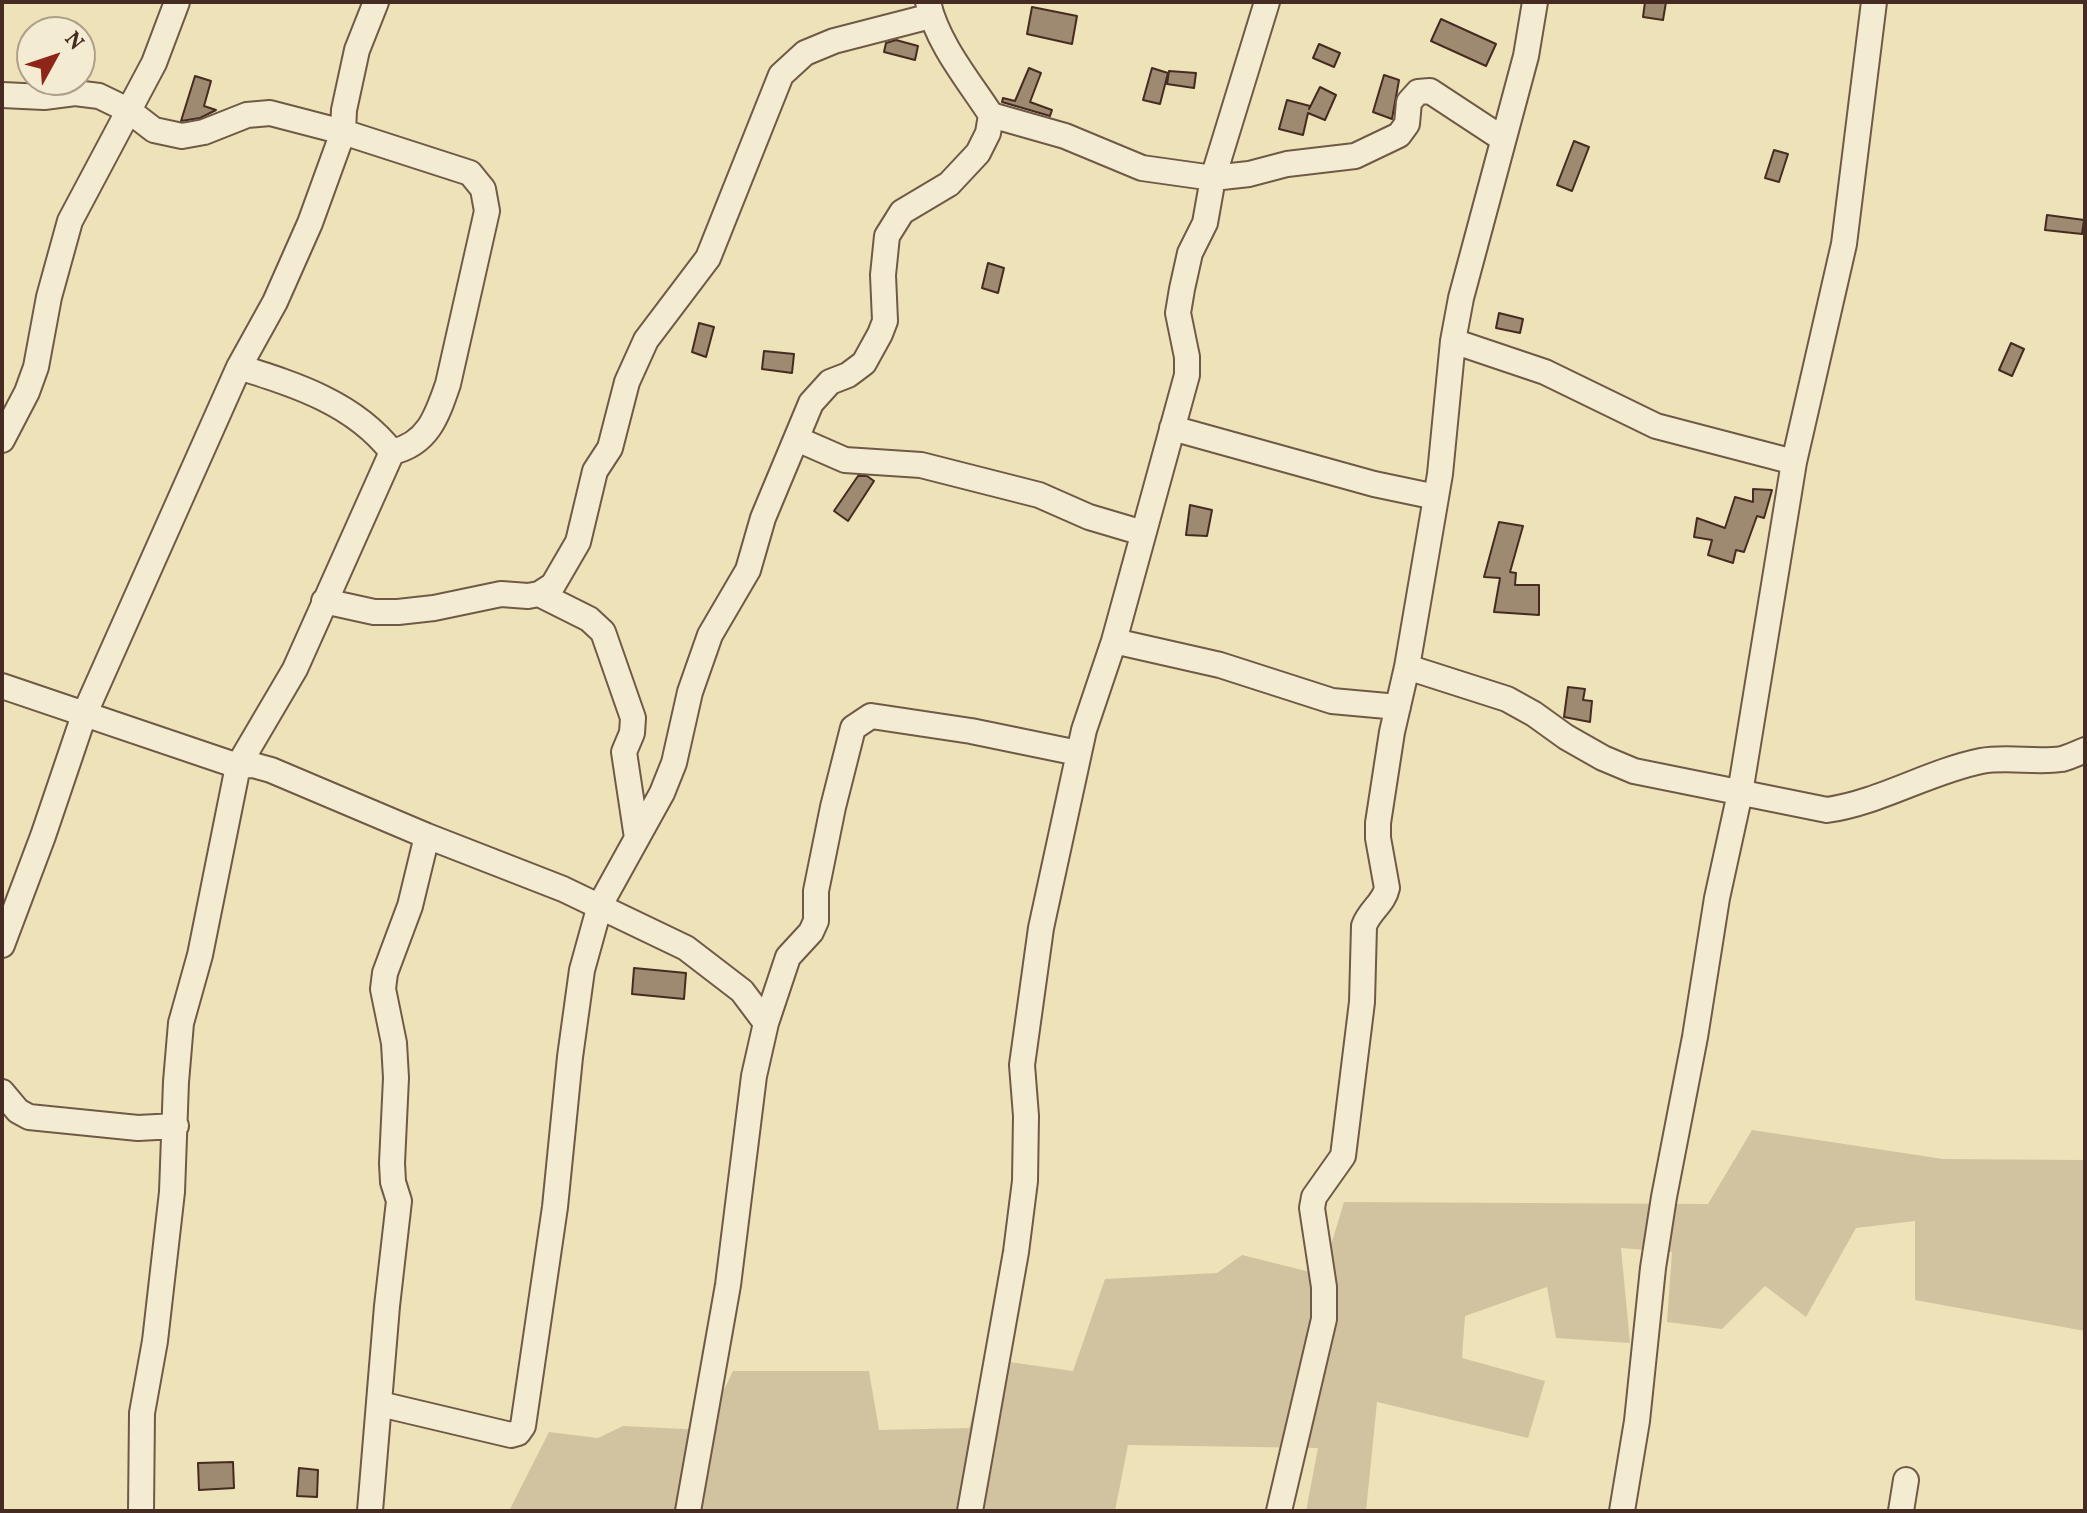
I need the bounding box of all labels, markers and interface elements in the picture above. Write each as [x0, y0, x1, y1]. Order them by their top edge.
north arrow [16, 16, 96, 96]
text: N [56, 25, 90, 58]

